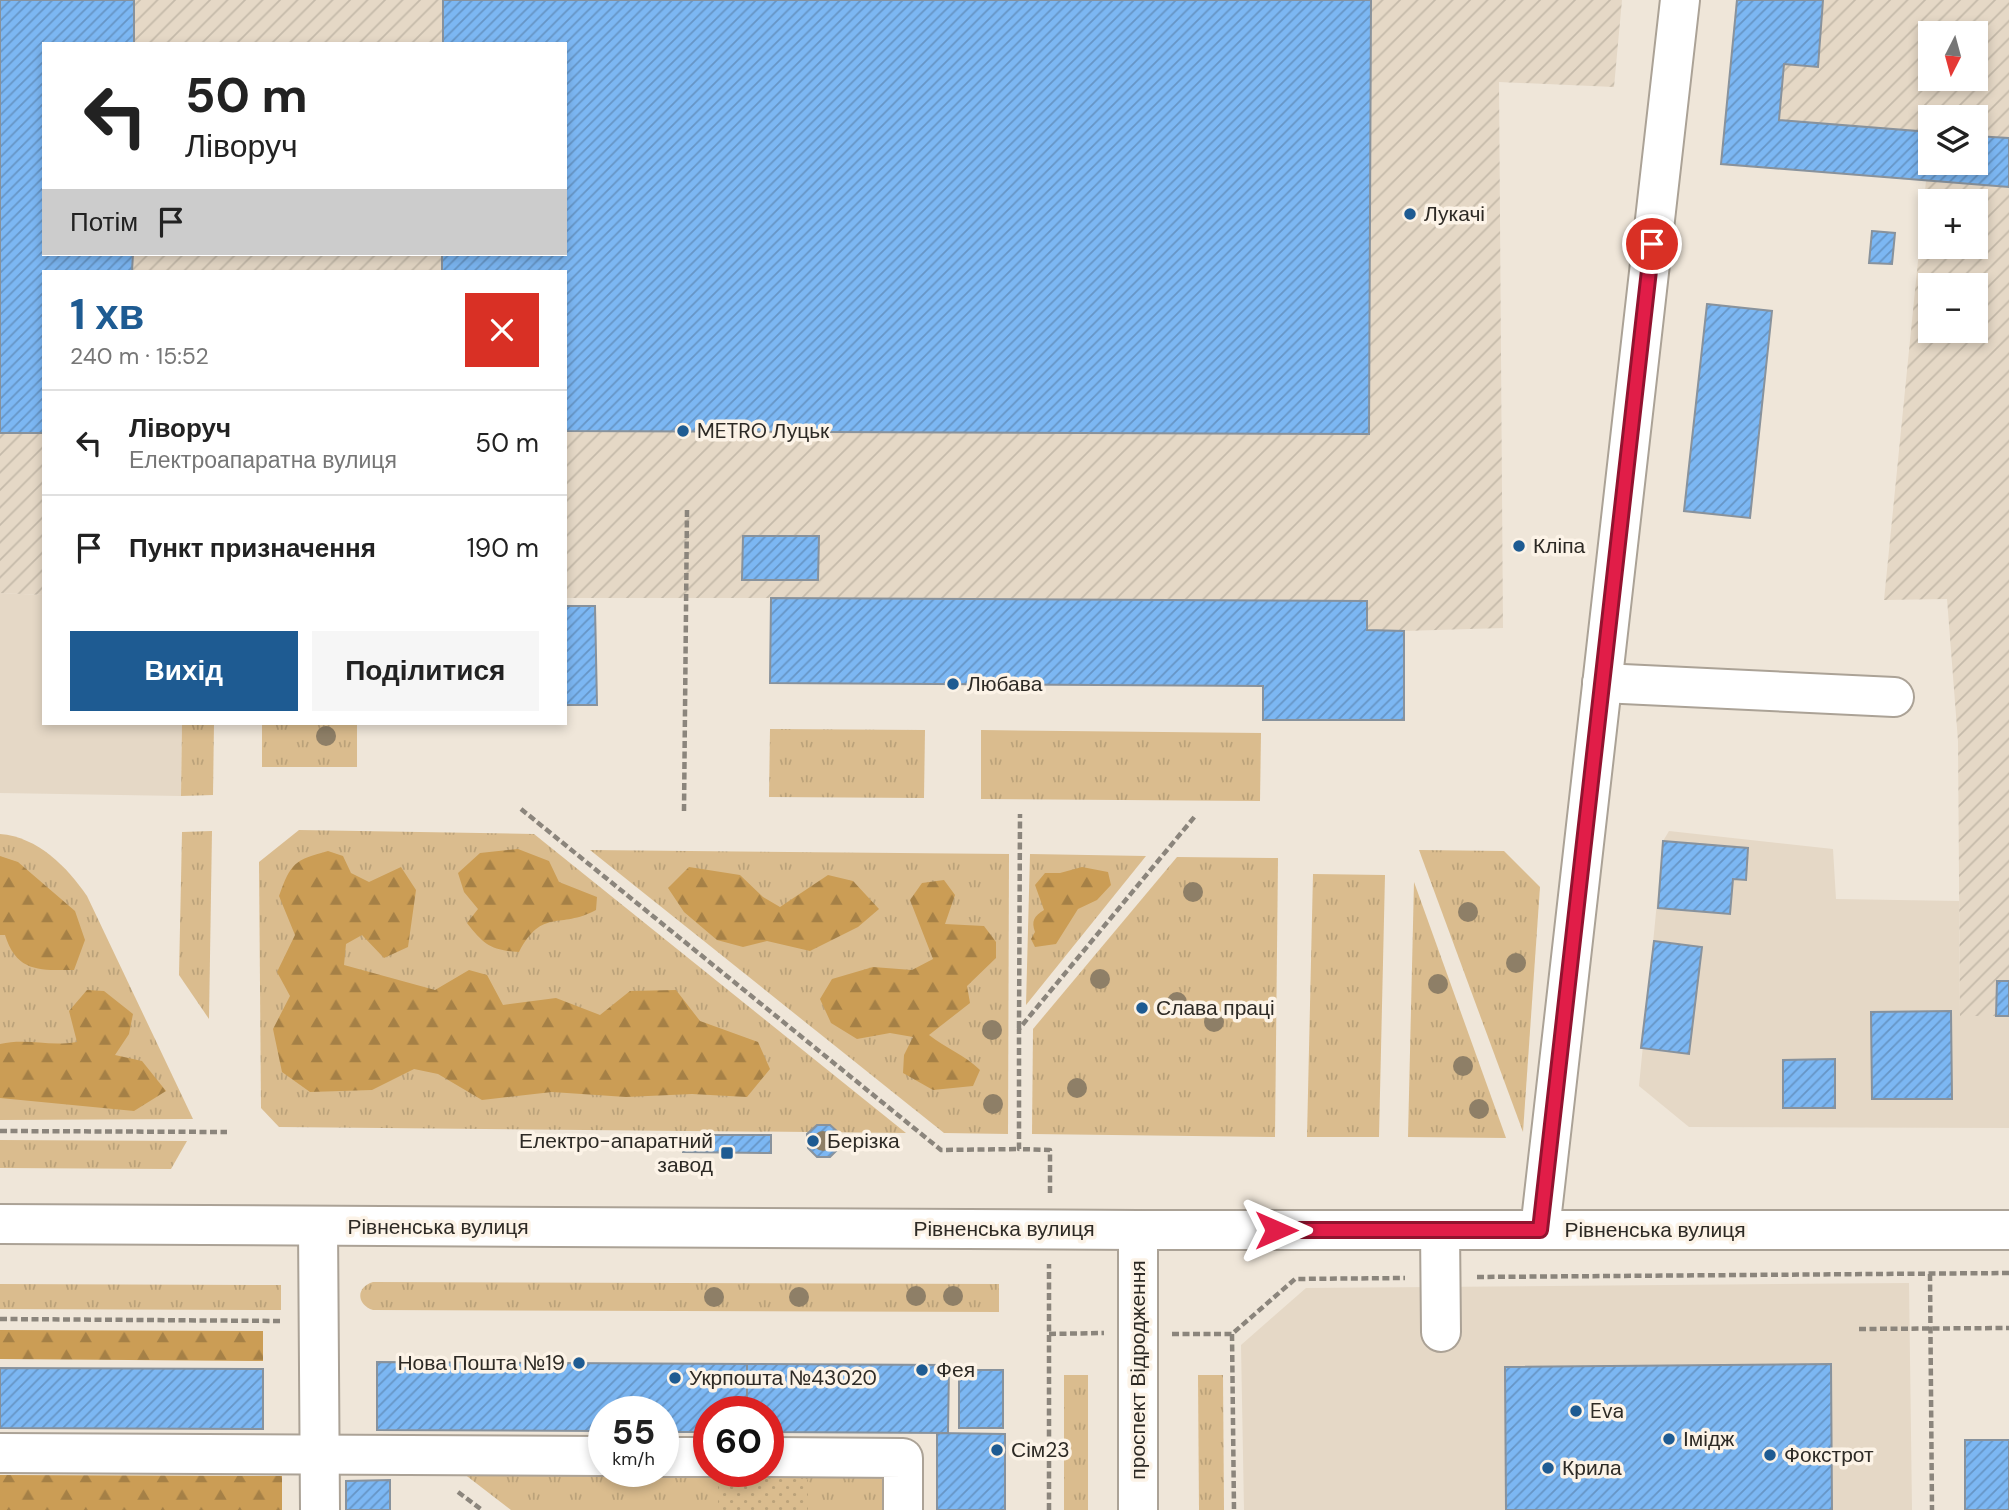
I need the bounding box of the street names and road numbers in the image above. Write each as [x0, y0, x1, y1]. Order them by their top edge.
street label: Рівненська вулиця [347, 1213, 529, 1241]
street label: Рівненська вулиця [913, 1215, 1095, 1243]
street label: Рівненська вулиця [1564, 1216, 1746, 1244]
street label: проспект Відродження [1124, 1260, 1152, 1480]

